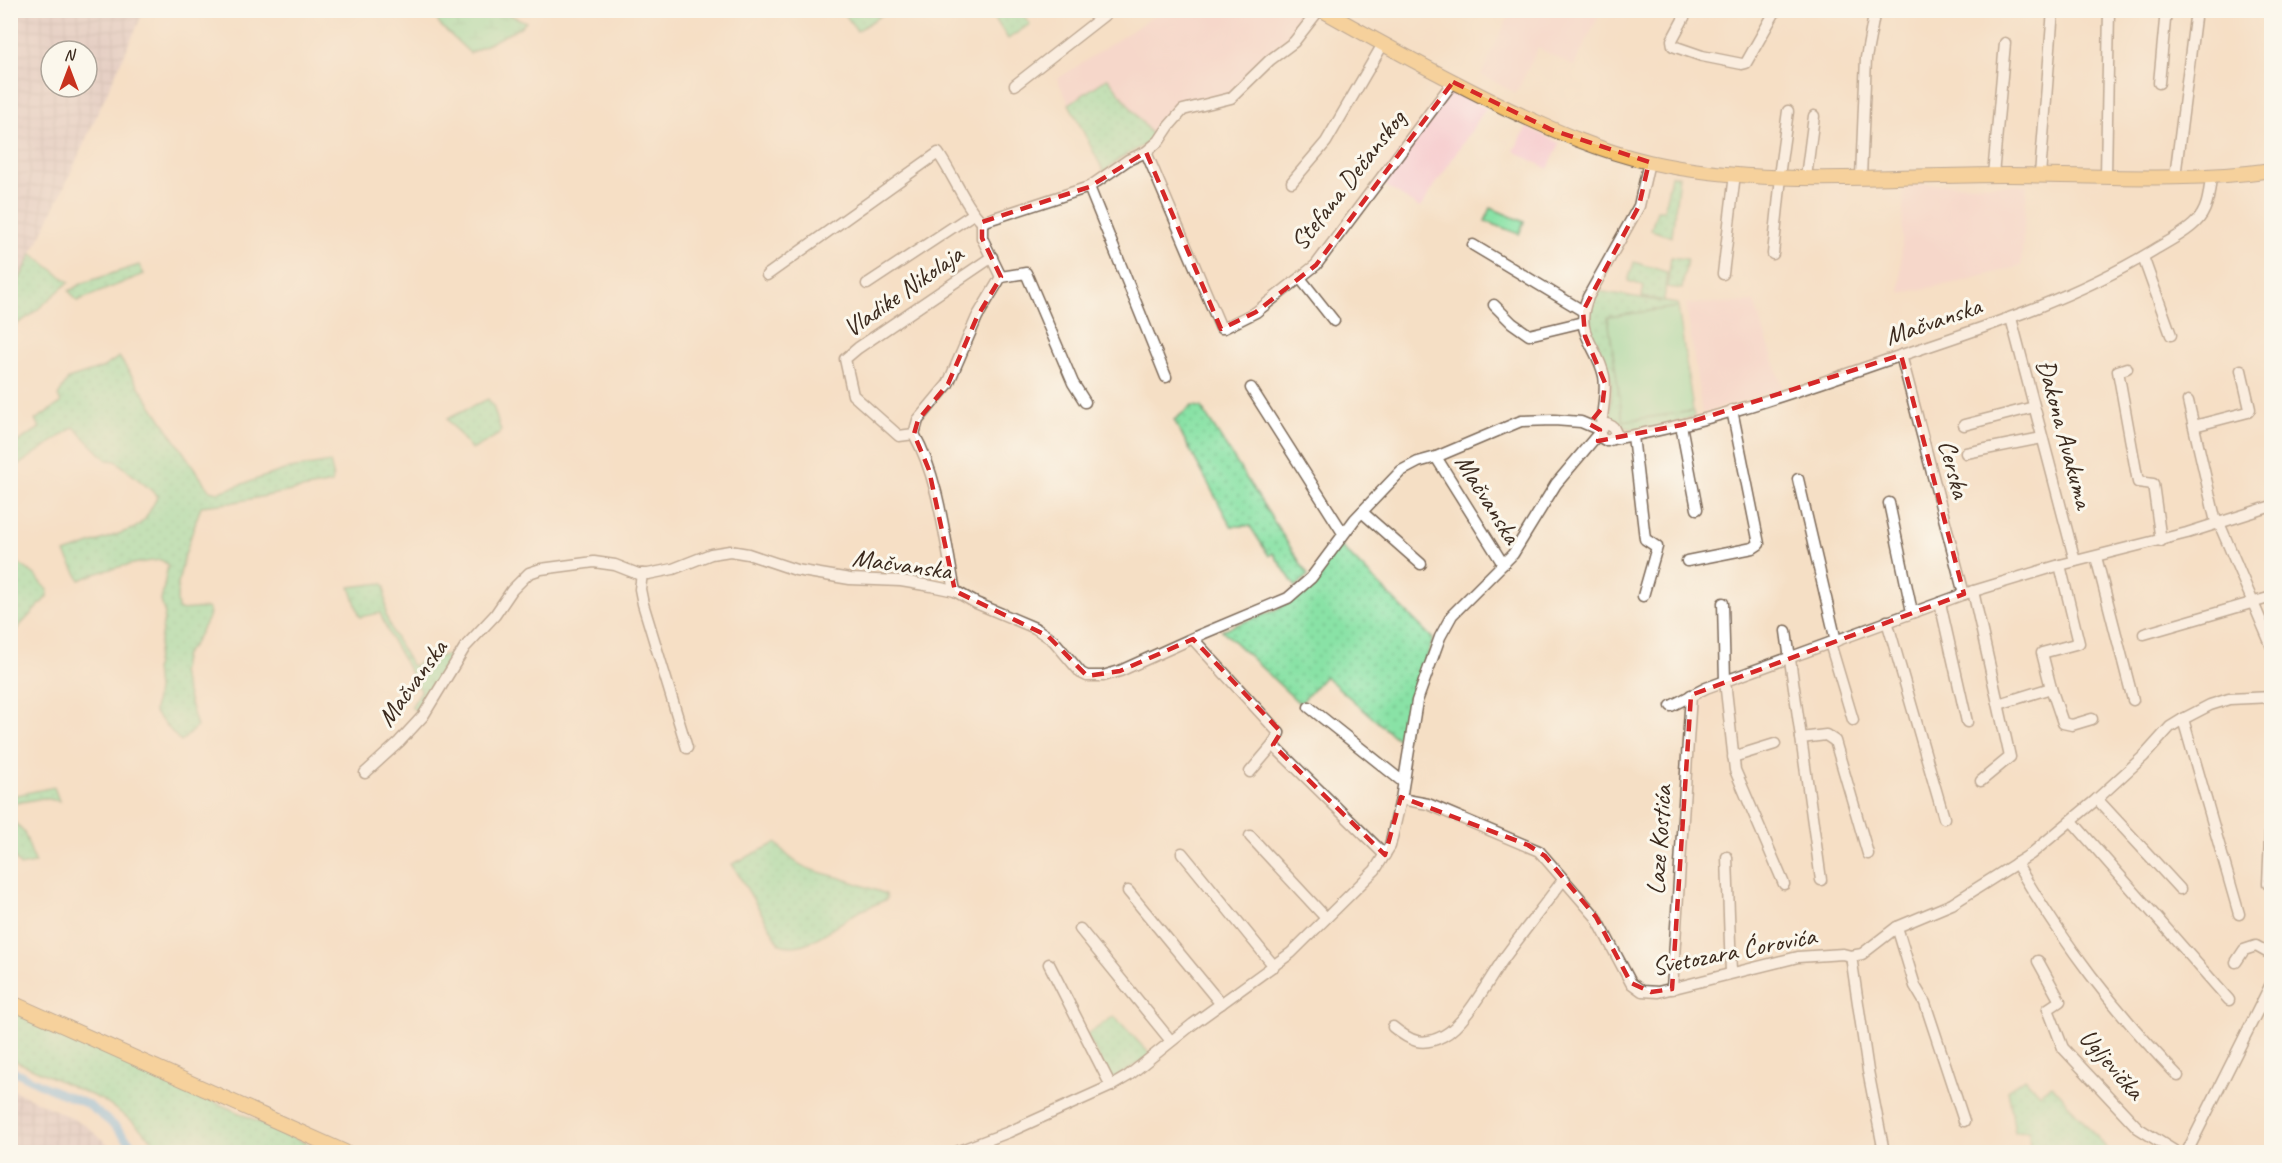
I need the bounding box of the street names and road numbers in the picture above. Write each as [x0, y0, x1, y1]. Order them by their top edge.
street label: Stefana Dečanskog [1283, 102, 1414, 257]
street label: Vladike Nikolaja [837, 237, 971, 344]
street label: Mačvanska [1881, 289, 1987, 353]
street label: Đakona Avakuma [2029, 356, 2101, 514]
street label: Cerska [1930, 436, 1978, 503]
street label: Mačvanska [1448, 448, 1529, 551]
street label: Mačvanska [850, 541, 955, 587]
street label: Mačvanska [369, 632, 456, 733]
street label: Laze Kostića [1639, 783, 1679, 896]
street label: Svetozara Ćorovića [1649, 919, 1820, 983]
street label: Ugljevička [2072, 1022, 2153, 1108]

